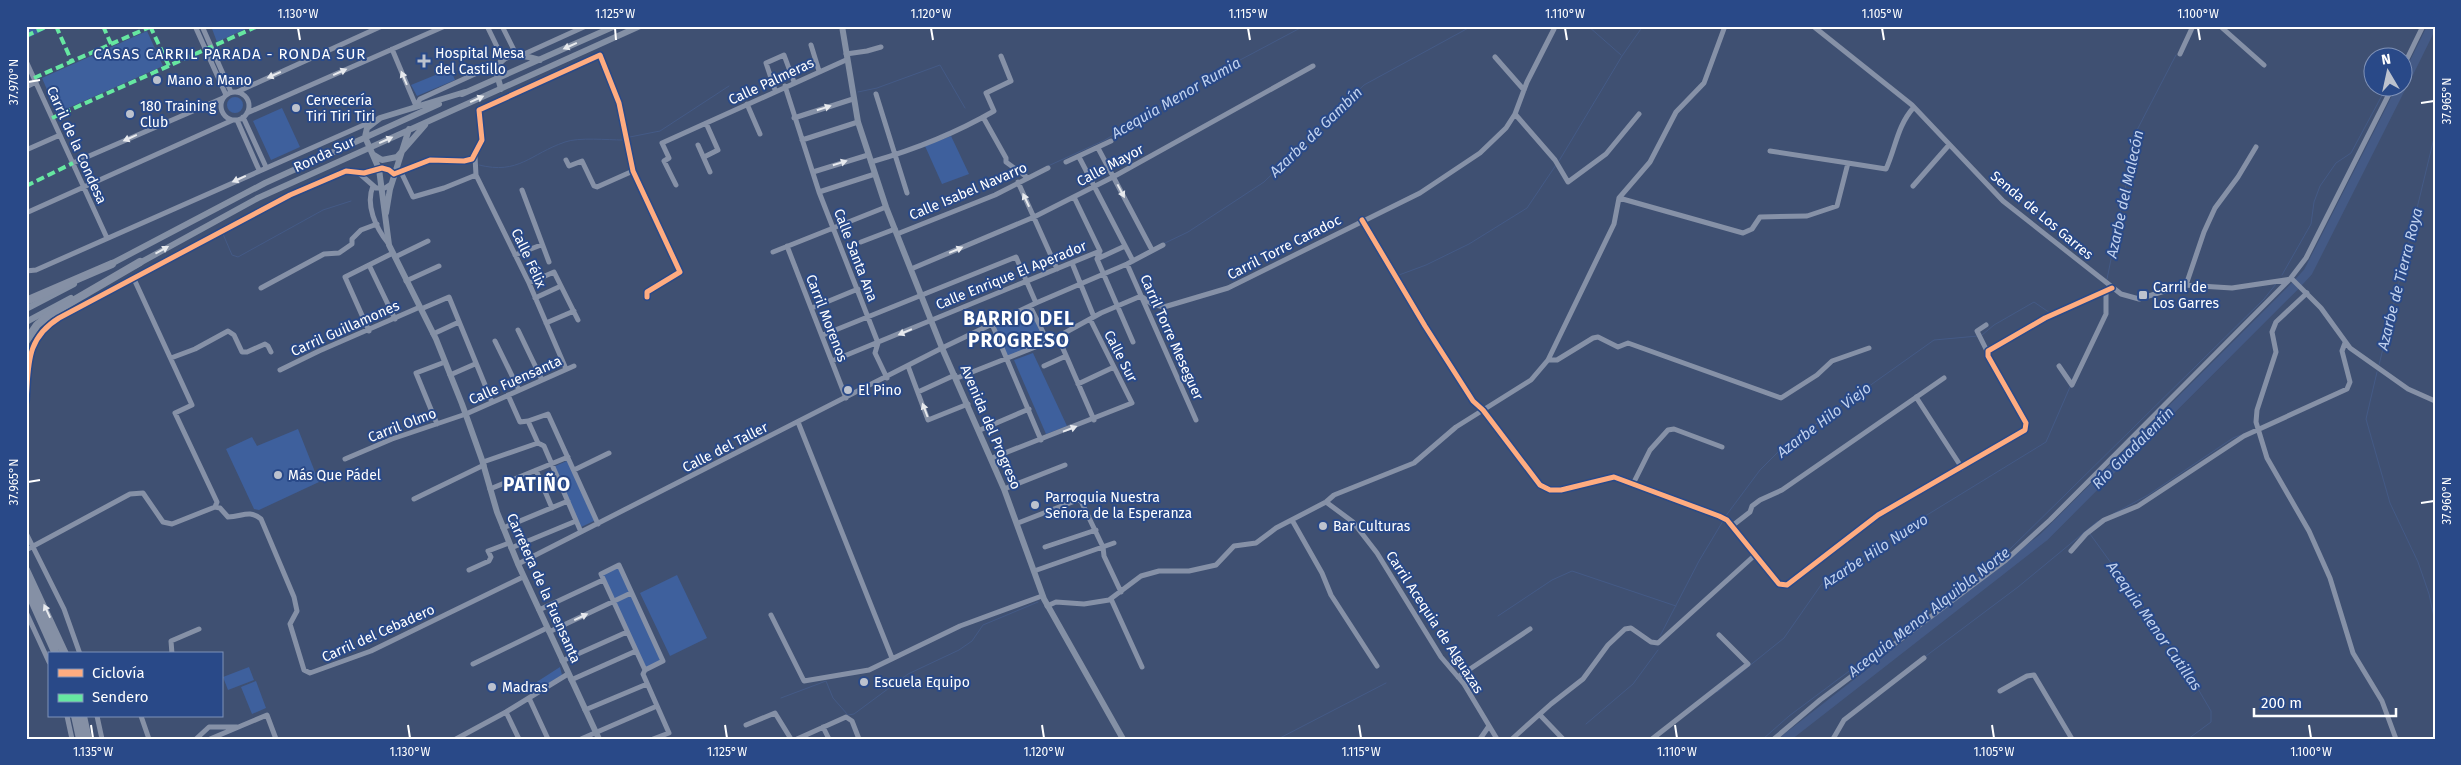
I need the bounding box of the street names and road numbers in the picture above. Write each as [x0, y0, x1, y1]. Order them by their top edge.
street label: Calle Palmeras [726, 54, 817, 109]
street label: Carril de la Condesa [43, 84, 110, 207]
street label: Ronda Sur [291, 133, 358, 176]
street label: Calle Mayor [1074, 140, 1147, 190]
street label: Calle Isabel Navarro [907, 159, 1030, 224]
street label: Senda de Los Garres [1987, 167, 2097, 264]
street label: Calle Santa Ana [830, 206, 881, 304]
street label: Carril Torre Caradoc [1225, 211, 1344, 283]
street label: Calle Félix [507, 226, 550, 291]
street label: Calle Enrique El Aperador [933, 237, 1090, 314]
street label: Carril Morenos [802, 272, 851, 365]
street label: Carril Torre Meseguer [1136, 272, 1207, 403]
street label: Carril Guillamones [288, 297, 403, 360]
street label: Calle Sur [1100, 327, 1141, 385]
street label: Calle Fuensanta [466, 352, 564, 409]
street label: Avenida del Progreso [957, 362, 1025, 492]
street label: Carril Olmo [366, 405, 439, 446]
street label: Calle del Taller [680, 418, 771, 476]
street label: Carretera de la Fuensanta [503, 511, 584, 666]
street label: Carril Acequia de Alguazas [1382, 548, 1487, 697]
street label: Carril del Cebadero [319, 601, 437, 666]

